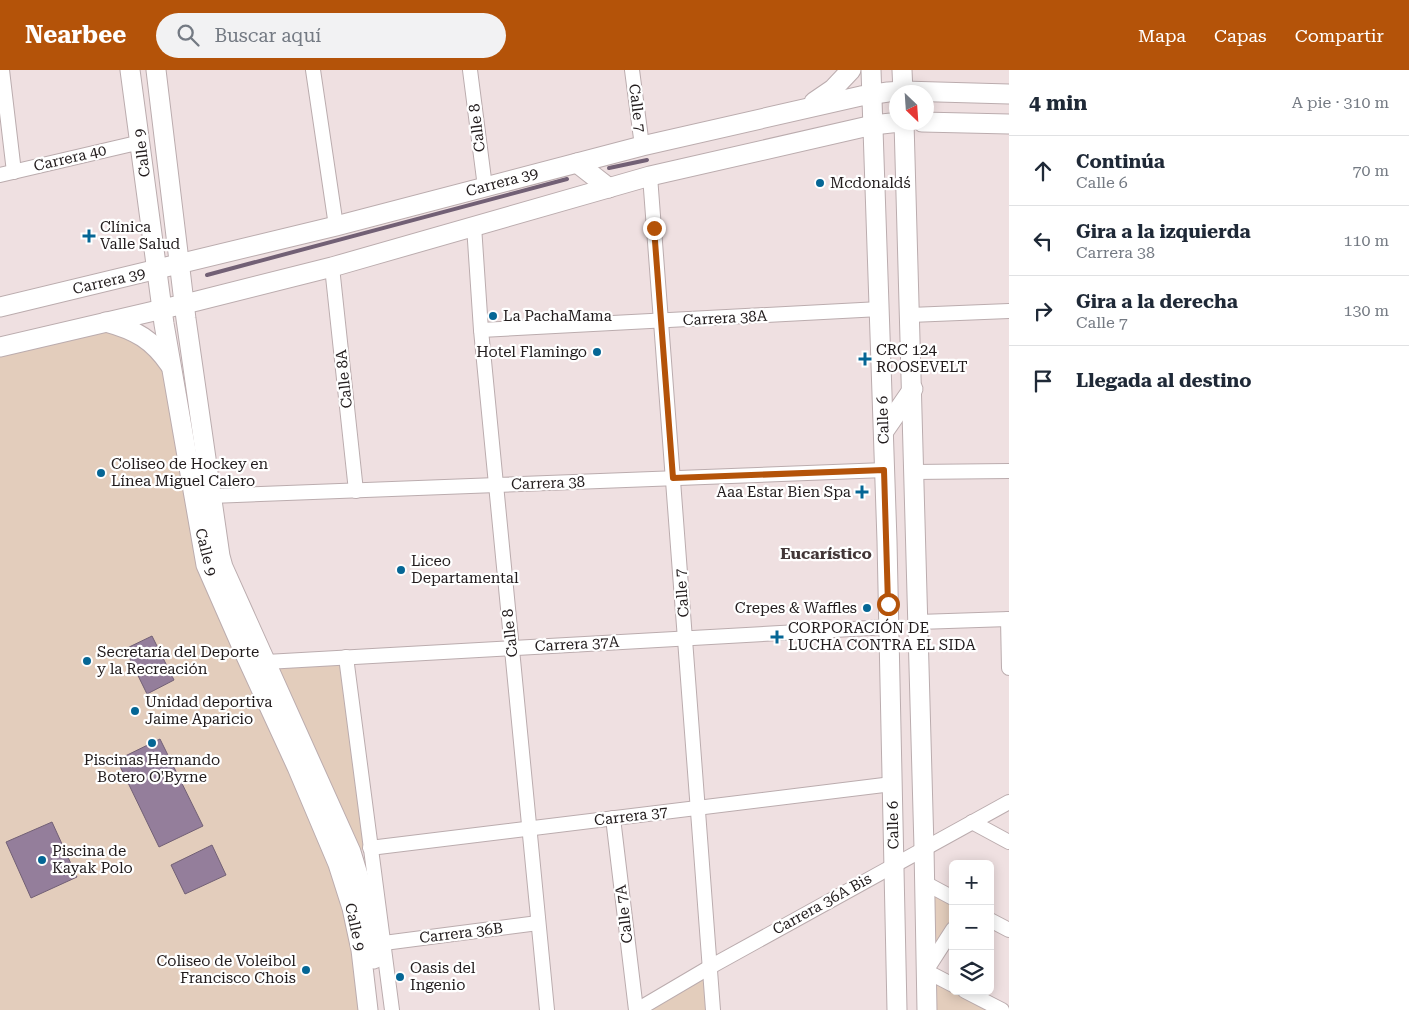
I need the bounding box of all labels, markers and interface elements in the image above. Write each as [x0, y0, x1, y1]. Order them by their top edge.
search box [156, 13, 506, 58]
text: Nearbee [25, 21, 126, 49]
icon: search [174, 21, 202, 49]
text: Buscar aquí [214, 24, 321, 47]
text: Mapa [1138, 25, 1186, 46]
text: Capas [1214, 25, 1267, 46]
text: Compartir [1295, 25, 1384, 46]
street label: Calle 7 [625, 83, 649, 133]
north arrow [889, 85, 934, 130]
text: 4 min [1029, 91, 1087, 115]
text: A pie · 310 m [1292, 93, 1389, 112]
street label: Calle 8 [465, 103, 489, 153]
street label: Calle 9 [130, 128, 154, 178]
street label: Carrera 40 [32, 141, 108, 175]
text: Continúa [1076, 150, 1165, 173]
icon: ahead [1029, 157, 1057, 185]
text: 70 m [1352, 161, 1389, 180]
street label: Carrera 39 [464, 164, 540, 200]
text: Calle 6 [1076, 173, 1128, 192]
place label: Mcdonald´s [830, 174, 911, 192]
marker: Mcdonald´s [814, 177, 826, 189]
route end [643, 217, 666, 240]
place label: Clínica Valle Salud [100, 218, 180, 253]
text: Gira a la izquierda [1076, 220, 1251, 243]
icon: left [1029, 227, 1057, 255]
marker: Clínica Valle Salud [82, 229, 96, 243]
text: 110 m [1343, 231, 1389, 250]
text: Carrera 38 [1076, 243, 1155, 262]
street label: Carrera 39 [71, 264, 147, 298]
text: Gira a la derecha [1076, 290, 1238, 313]
icon: right [1029, 297, 1057, 325]
text: 130 m [1343, 301, 1389, 320]
place label: La PachaMama [503, 307, 612, 325]
street label: Carrera 38A [682, 307, 768, 329]
marker: La PachaMama [487, 310, 499, 322]
text: Calle 7 [1076, 313, 1128, 332]
place label: CRC 124 ROOSEVELT [876, 341, 968, 376]
place label: Hotel Flamingo [476, 343, 587, 361]
marker: Hotel Flamingo [591, 346, 603, 358]
street label: Calle 8A [332, 348, 356, 409]
marker: CRC 124 ROOSEVELT [858, 352, 872, 366]
icon: arrive [1029, 367, 1057, 395]
text: Llegada al destino [1076, 369, 1252, 392]
street label: Calle 6 [873, 395, 893, 445]
place label: Coliseo de Hockey en Línea Miguel Calero [111, 455, 269, 490]
marker: Coliseo de Hockey en Línea Miguel Calero [95, 467, 107, 479]
street label: Carrera 38 [511, 473, 585, 493]
place label: Aaa Estar Bien Spa [717, 483, 851, 501]
marker: Aaa Estar Bien Spa [855, 485, 869, 499]
street label: Calle 9 [191, 526, 221, 578]
district label: Eucarístico [780, 544, 872, 563]
place label: Liceo Departamental [411, 552, 519, 587]
marker: Liceo Departamental [395, 564, 407, 576]
street label: Calle 7 [671, 568, 693, 618]
route start [877, 593, 900, 616]
place label: Crepes & Waffles [735, 599, 857, 617]
marker: Crepes & Waffles [861, 602, 873, 614]
street label: Calle 8 [499, 608, 521, 658]
place label: CORPORACIÓN DE LUCHA CONTRA EL SIDA [788, 618, 976, 654]
marker: CORPORACIÓN DE LUCHA CONTRA EL SIDA [770, 630, 784, 644]
street label: Carrera 37A [534, 633, 620, 655]
place label: Secretaría del Deporte y la Recreación [97, 643, 259, 678]
marker: Secretaría del Deporte y la Recreación [81, 655, 93, 667]
place label: Unidad deportiva Jaime Aparicio [145, 693, 272, 728]
marker: Unidad deportiva Jaime Aparicio [129, 705, 141, 717]
marker: Piscinas Hernando Botero O'Byrne [146, 737, 158, 749]
place label: Piscinas Hernando Botero O'Byrne [84, 751, 220, 786]
street label: Calle 6 [884, 801, 902, 849]
street label: Carrera 37 [593, 803, 669, 829]
place label: Piscina de Kayak Polo [52, 842, 133, 877]
marker: Piscina de Kayak Polo [36, 854, 48, 866]
map controls [949, 860, 994, 995]
button: + [949, 860, 994, 905]
street label: Carrera 36A Bis [769, 869, 875, 939]
street label: Calle 7A [611, 883, 637, 944]
street label: Calle 9 [341, 901, 369, 953]
button: − [949, 905, 994, 950]
street label: Carrera 36B [418, 919, 504, 947]
button: layers [949, 950, 994, 995]
place label: Coliseo de Voleibol Francisco Chois [156, 952, 296, 987]
place label: Oasis del Ingenio [410, 959, 476, 994]
marker: Coliseo de Voleibol Francisco Chois [300, 964, 312, 976]
marker: Oasis del Ingenio [394, 971, 406, 983]

